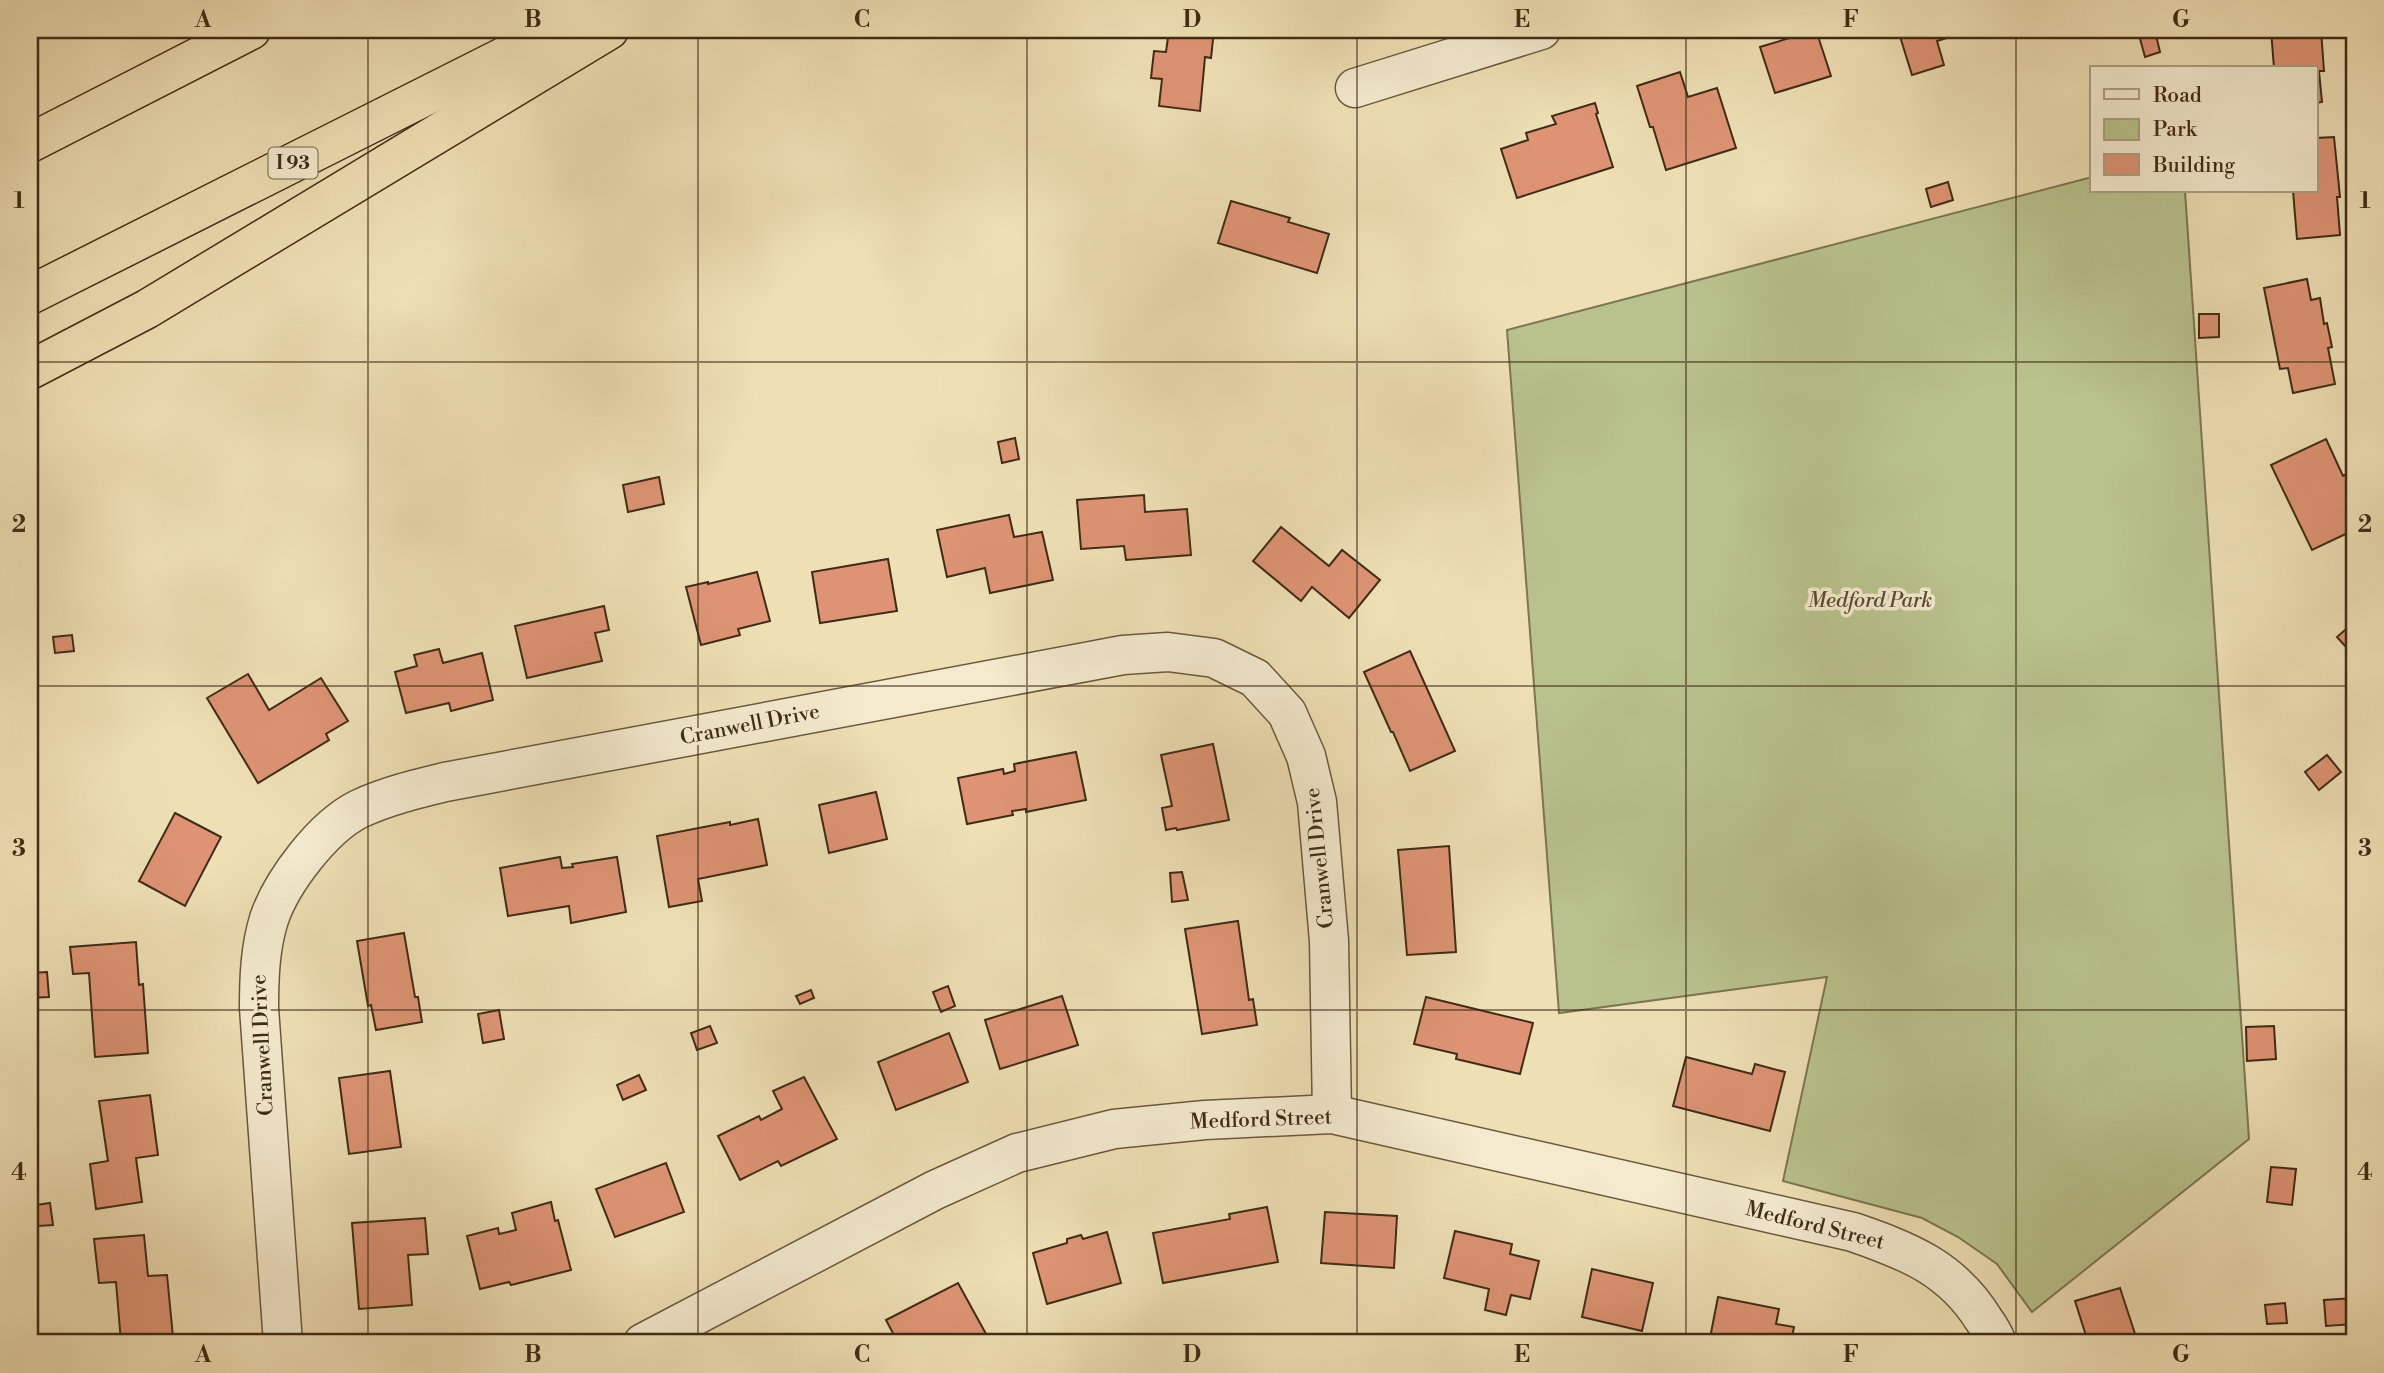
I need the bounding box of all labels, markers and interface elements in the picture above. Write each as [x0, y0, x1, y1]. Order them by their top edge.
text: A [194, 6, 212, 34]
text: B [524, 6, 542, 34]
text: C [854, 6, 870, 34]
text: D [1183, 6, 1201, 34]
text: E [1514, 6, 1530, 34]
text: F [1843, 6, 1859, 34]
text: G [2172, 6, 2190, 34]
legend [2090, 66, 2318, 192]
text: Road [2153, 83, 2202, 109]
text: Park [2153, 117, 2198, 143]
road number: I 93 [268, 148, 318, 178]
text: Building [2152, 153, 2235, 179]
text: 1 [13, 187, 25, 215]
text: 1 [2359, 187, 2371, 215]
text: 2 [12, 511, 26, 539]
text: 2 [2358, 511, 2372, 539]
park label: Medford Park [1808, 588, 1932, 614]
street label: Cranwell Drive [678, 699, 822, 751]
street label: Cranwell Drive [1300, 786, 1340, 930]
text: 3 [12, 835, 26, 863]
text: 3 [2358, 835, 2372, 863]
street label: Cranwell Drive [246, 974, 280, 1116]
street label: Medford Street [1189, 1105, 1333, 1135]
text: 4 [11, 1159, 27, 1187]
text: 4 [2357, 1159, 2373, 1187]
street label: Medford Street [1743, 1196, 1888, 1256]
text: A [194, 1341, 212, 1369]
text: B [524, 1341, 542, 1369]
text: C [854, 1341, 870, 1369]
text: D [1183, 1341, 1201, 1369]
text: E [1514, 1341, 1530, 1369]
text: F [1843, 1341, 1859, 1369]
text: G [2172, 1341, 2190, 1369]

